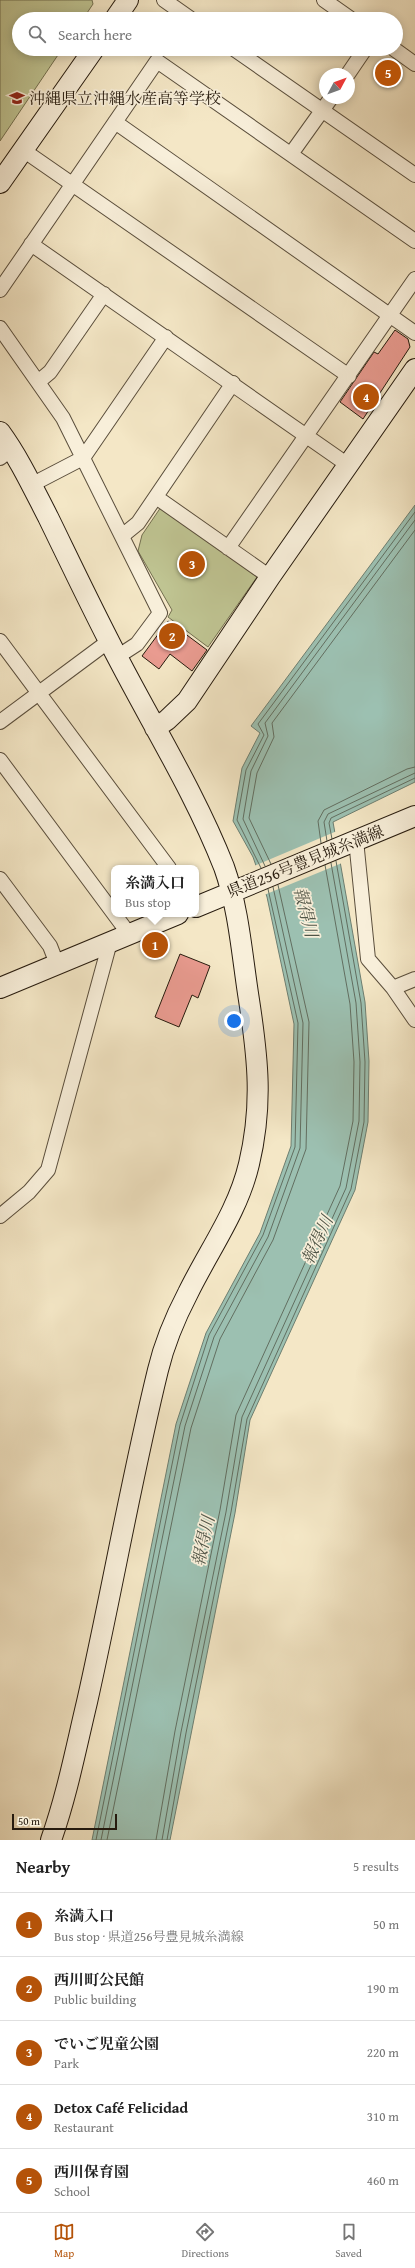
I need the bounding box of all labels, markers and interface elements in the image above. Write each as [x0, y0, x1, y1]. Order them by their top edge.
search box [12, 12, 403, 56]
icon: search [26, 23, 48, 45]
text: Search here [58, 24, 132, 45]
pin: 5 [375, 58, 401, 88]
north arrow [319, 68, 355, 104]
place label: 沖縄県立沖縄水産高等学校 [29, 86, 221, 110]
school or university icon: 沖縄県立沖縄水産高等学校 [8, 89, 26, 107]
pin: 4 [353, 382, 379, 412]
pin: 3 [179, 549, 205, 579]
pin: 2 [159, 621, 185, 651]
street label: 県道256号豊見城糸満線 [223, 819, 387, 903]
popup [111, 865, 199, 917]
text: 糸満入口 [125, 872, 185, 893]
water label: 報得川 [288, 884, 325, 942]
text: Bus stop [125, 893, 171, 912]
pin: 1 [142, 930, 168, 960]
your location [224, 1011, 244, 1031]
water label: 報得川 [294, 1210, 339, 1268]
water label: 報得川 [185, 1511, 220, 1568]
scale bar [12, 1812, 117, 1831]
text: 50 m [18, 1813, 40, 1829]
text: Nearby [16, 1854, 70, 1879]
text: 5 results [353, 1857, 399, 1876]
text: 糸満入口 [54, 1905, 114, 1926]
text: 1 [26, 1915, 32, 1934]
text: 50 m [373, 1915, 399, 1934]
text: Bus stop · 県道256号豊見城糸満線 [54, 1927, 243, 1946]
text: 西川町公民館 [54, 1969, 144, 1990]
text: 2 [26, 1979, 32, 1998]
text: 190 m [367, 1979, 399, 1998]
text: Public building [54, 1990, 136, 2009]
text: でいご児童公園 [54, 2033, 159, 2054]
text: 3 [26, 2043, 32, 2062]
text: 220 m [367, 2043, 399, 2062]
text: Park [54, 2054, 79, 2073]
text: Detox Café Felicidad [54, 2097, 188, 2118]
text: 4 [26, 2107, 32, 2126]
text: 310 m [367, 2107, 399, 2126]
text: Restaurant [54, 2118, 114, 2137]
text: 西川保育園 [54, 2161, 129, 2182]
text: 5 [26, 2171, 32, 2190]
text: 460 m [367, 2171, 399, 2190]
text: School [54, 2182, 90, 2201]
tab: Map [53, 2221, 75, 2261]
tab: Directions [182, 2221, 229, 2261]
tab: Saved [335, 2221, 362, 2261]

